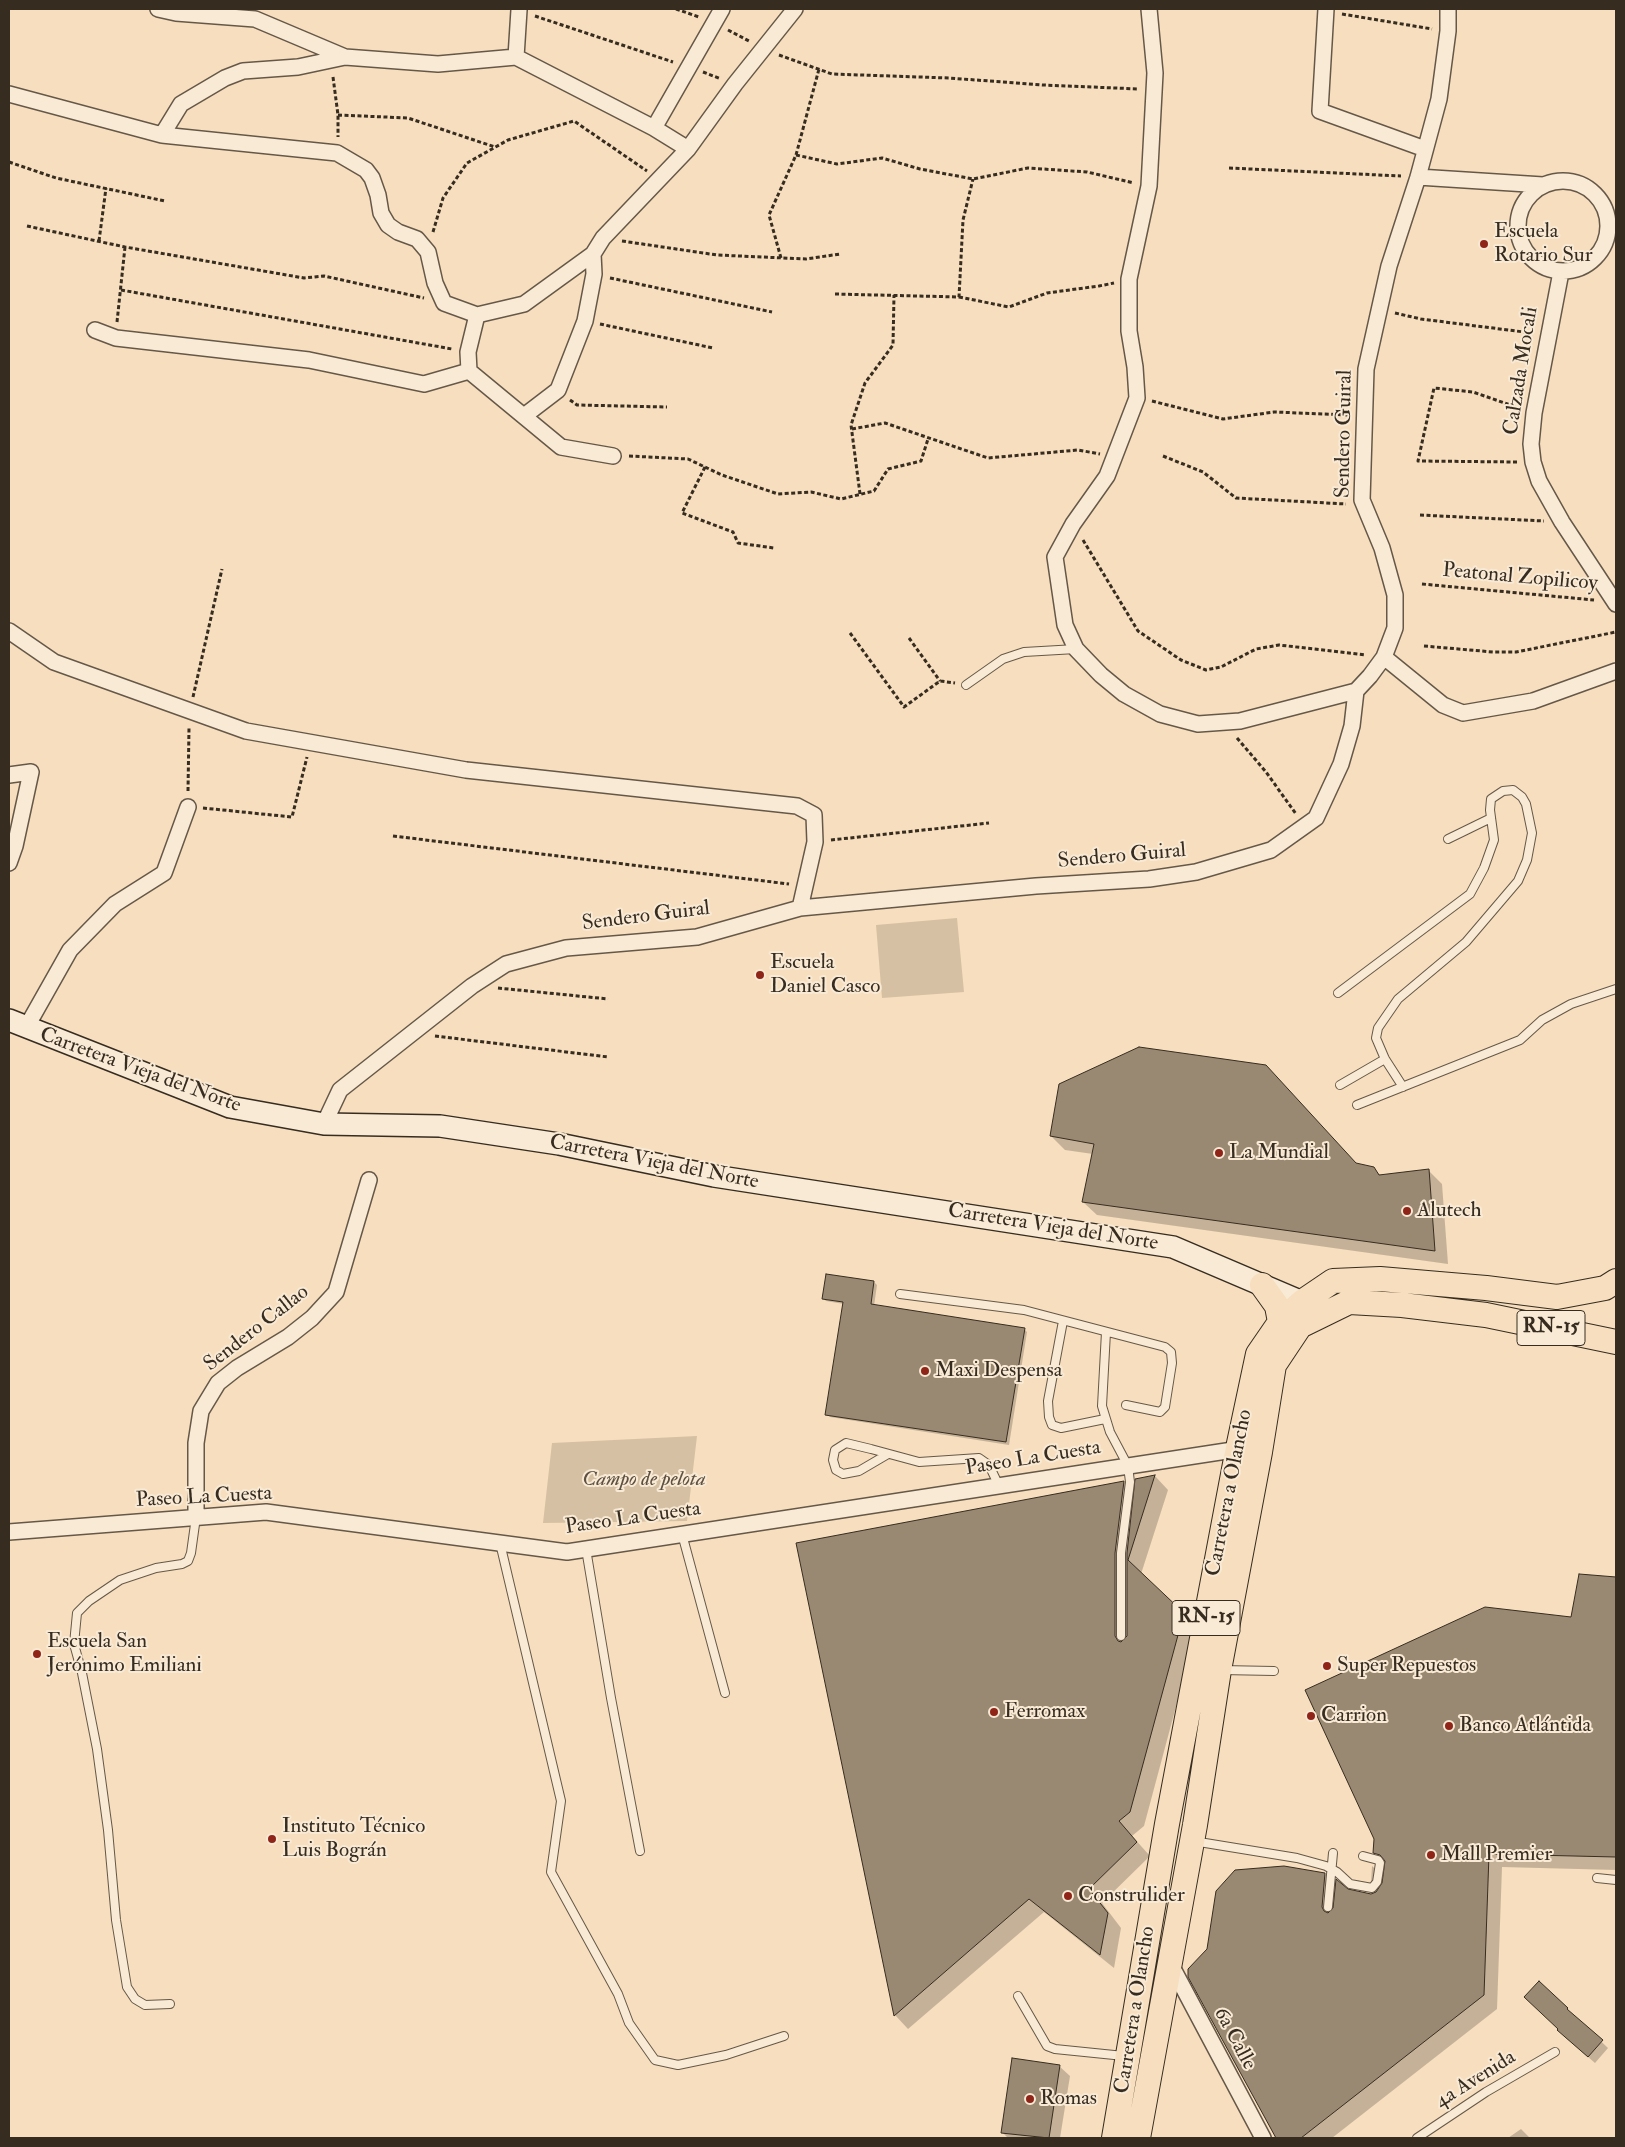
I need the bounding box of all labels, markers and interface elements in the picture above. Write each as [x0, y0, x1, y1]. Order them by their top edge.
place label: Escuela Rotario Sur [1494, 219, 1592, 269]
marker: Escuela Rotario Sur [1478, 238, 1490, 250]
street label: Calzada Mocali [1499, 305, 1545, 437]
street label: Sendero Guiral [1331, 370, 1359, 498]
street label: Peatonal Zopilicoy [1441, 559, 1599, 597]
street label: Sendero Guiral [1057, 839, 1187, 875]
street label: Sendero Guiral [581, 897, 711, 937]
place label: Escuela Daniel Casco [770, 950, 880, 1000]
marker: Escuela Daniel Casco [754, 969, 766, 981]
street label: Carretera Vieja del Norte [36, 1023, 244, 1119]
street label: Carretera Vieja del Norte [547, 1130, 761, 1196]
place label: La Mundial [1229, 1140, 1329, 1166]
marker: La Mundial [1213, 1147, 1225, 1159]
place label: Alutech [1417, 1198, 1482, 1224]
street label: Carretera Vieja del Norte [946, 1199, 1160, 1257]
marker: Alutech [1401, 1205, 1413, 1217]
street label: Sendero Callao [200, 1280, 314, 1378]
road number: RN-15 [1517, 1310, 1585, 1346]
place label: Maxi Despensa [935, 1358, 1062, 1384]
marker: Maxi Despensa [919, 1365, 931, 1377]
street label: Carretera a Olancho [1201, 1408, 1259, 1578]
street label: Paseo La Cuesta [964, 1436, 1102, 1482]
park label: Campo de pelota [582, 1467, 706, 1493]
street label: Paseo La Cuesta [135, 1482, 273, 1514]
street label: Paseo La Cuesta [564, 1497, 702, 1541]
road number: RN-15 [1172, 1600, 1240, 1636]
place label: Escuela San Jerónimo Emiliani [47, 1629, 202, 1679]
marker: Escuela San Jerónimo Emiliani [31, 1648, 43, 1660]
place label: Super Repuestos [1337, 1653, 1476, 1679]
marker: Super Repuestos [1321, 1660, 1333, 1672]
place label: Ferromax [1004, 1699, 1085, 1725]
place label: Carrion [1321, 1703, 1387, 1729]
marker: Ferromax [988, 1706, 1000, 1718]
marker: Carrion [1305, 1710, 1317, 1722]
place label: Banco Atlántida [1459, 1713, 1591, 1739]
marker: Banco Atlántida [1443, 1720, 1455, 1732]
place label: Instituto Técnico Luis Bográn [282, 1814, 425, 1864]
marker: Instituto Técnico Luis Bográn [266, 1833, 278, 1845]
place label: Mall Premier [1441, 1842, 1552, 1868]
marker: Mall Premier [1425, 1849, 1437, 1861]
place label: Construlider [1078, 1883, 1185, 1909]
marker: Construlider [1062, 1890, 1074, 1902]
street label: Carretera a Olancho [1110, 1924, 1162, 2096]
street label: 6a Calle [1207, 2003, 1261, 2075]
street label: 4a Avenida [1431, 2045, 1521, 2115]
place label: Romas [1040, 2086, 1097, 2112]
marker: Romas [1024, 2093, 1036, 2105]

